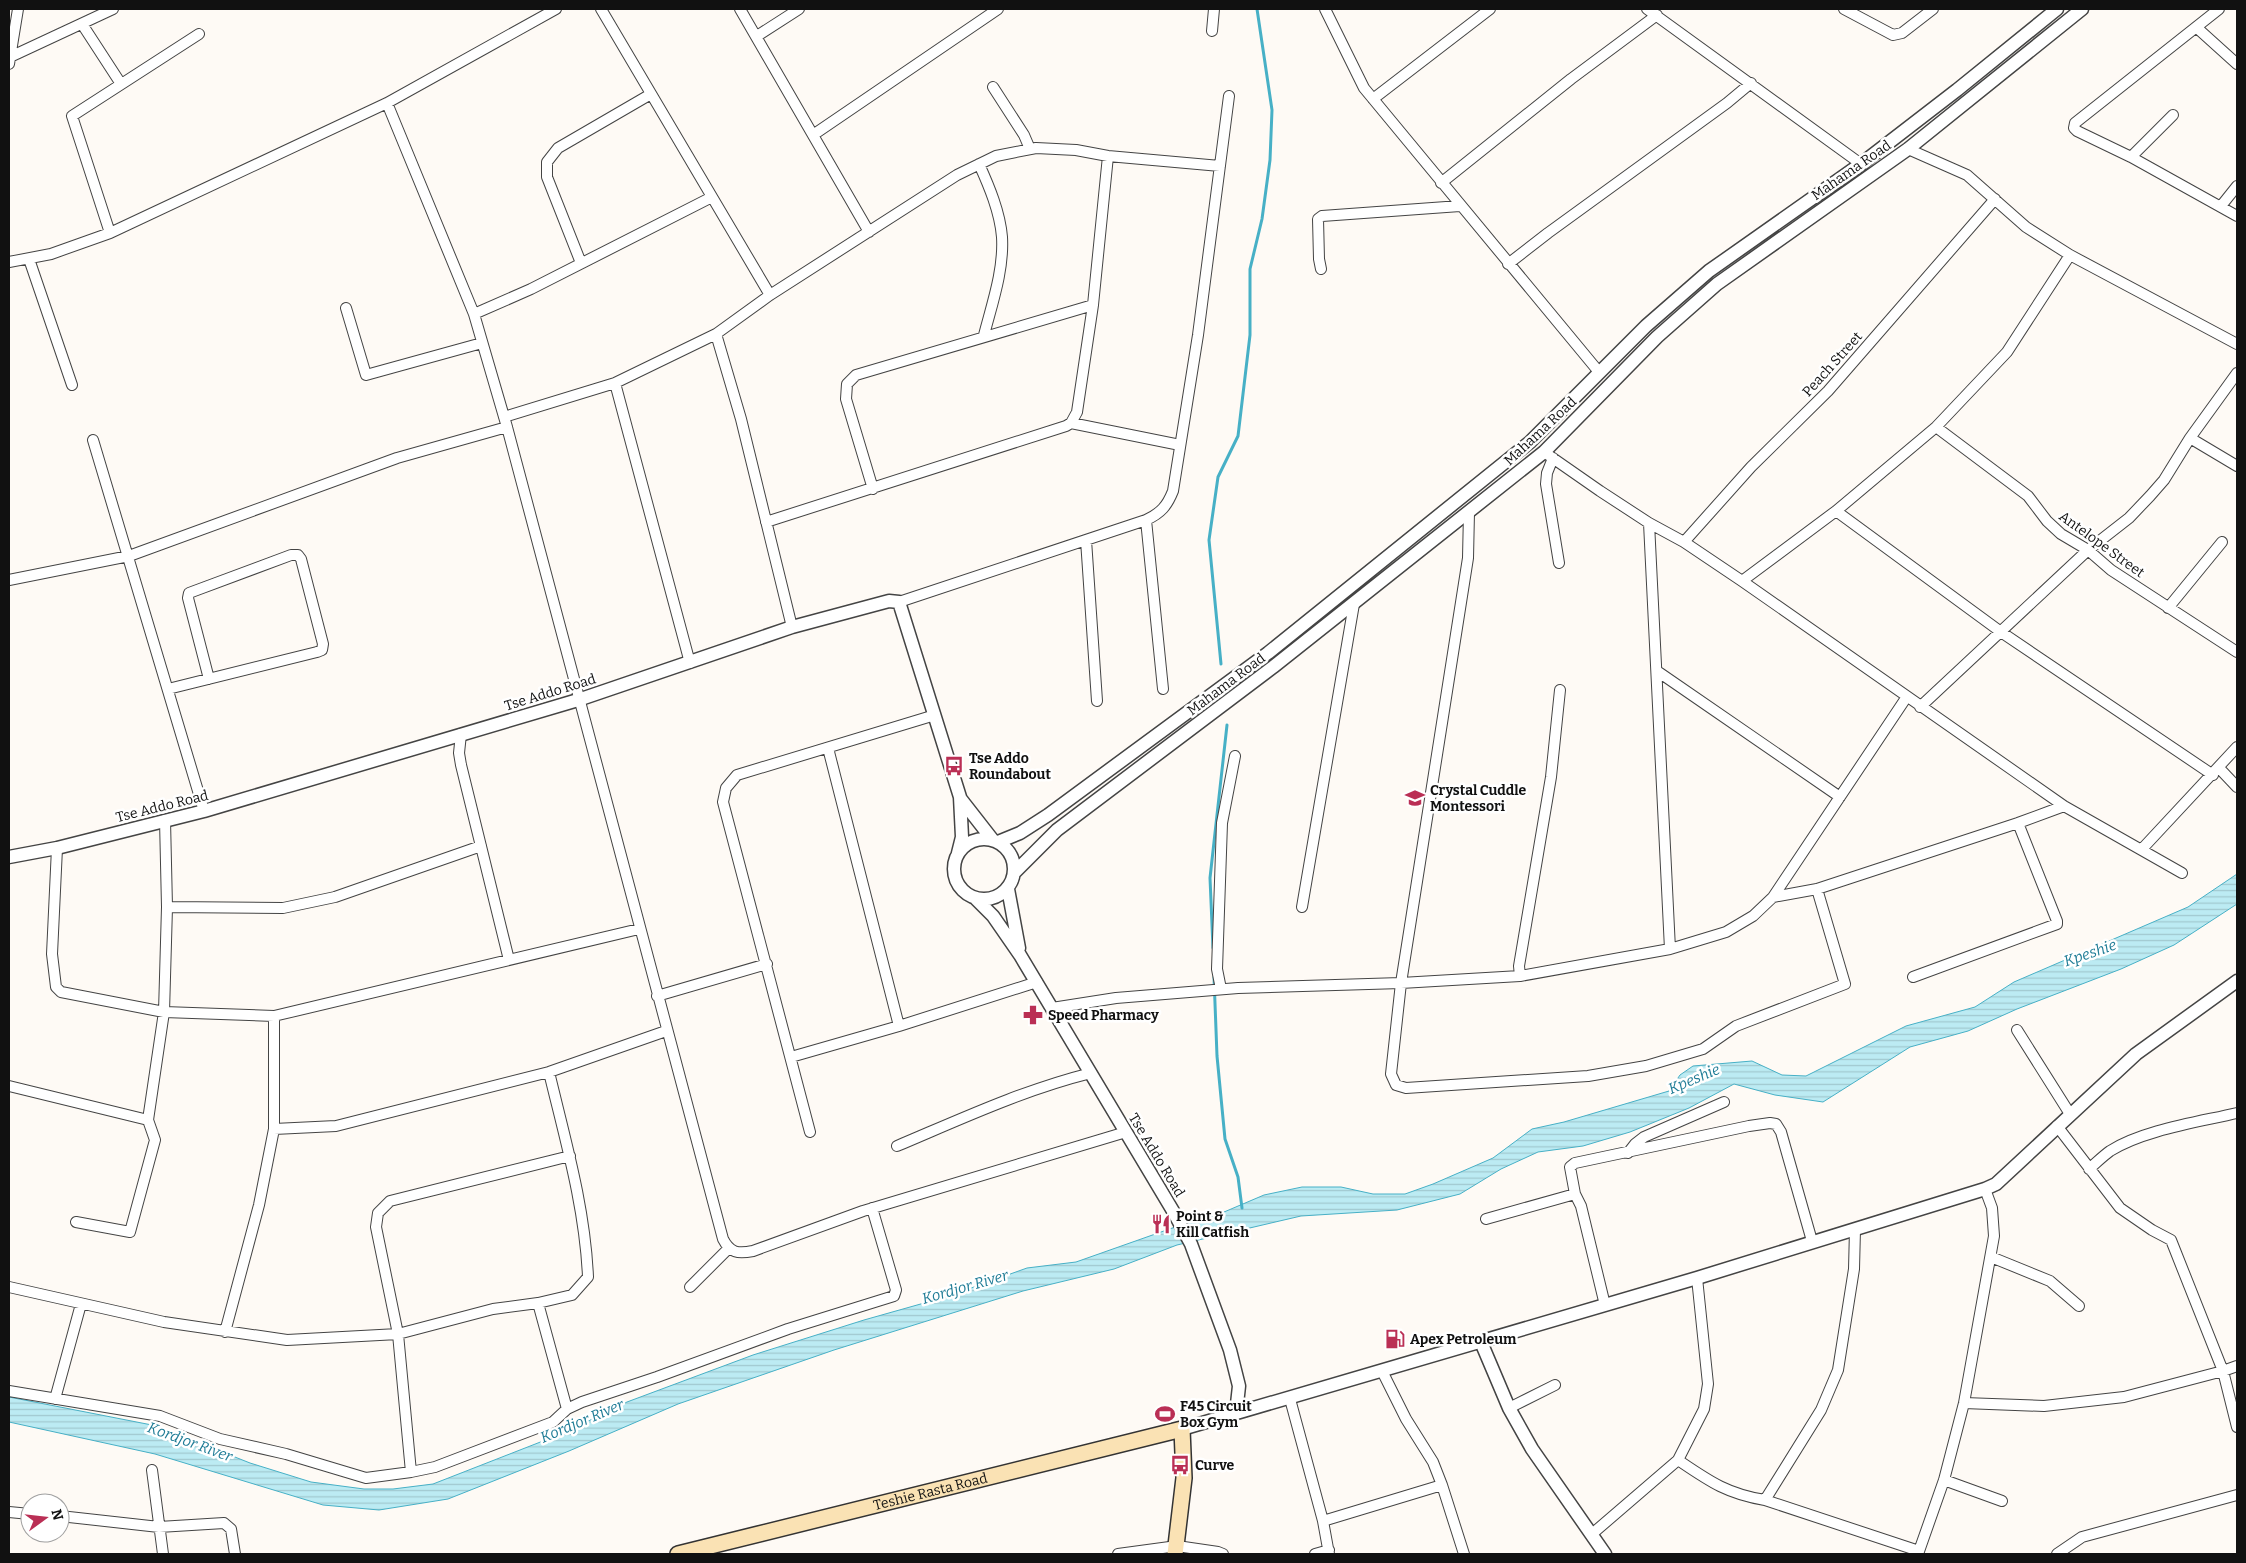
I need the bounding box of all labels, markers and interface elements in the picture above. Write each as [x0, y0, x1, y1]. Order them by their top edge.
street label: Mahama Road [1808, 137, 1894, 204]
street label: Peach Street [1799, 328, 1866, 400]
street label: Mahama Road [1501, 393, 1580, 469]
street label: Antelope Street [2056, 508, 2148, 581]
street label: Mahama Road [1184, 650, 1269, 719]
street label: Tse Addo Road [502, 670, 598, 714]
place label: Tse Addo Roundabout [969, 750, 1051, 783]
bus stop icon: Tse Addo Roundabout [943, 755, 965, 777]
place label: Crystal Cuddle Montessori [1430, 782, 1527, 815]
street label: Tse Addo Road [114, 787, 210, 826]
school or university icon: Crystal Cuddle Montessori [1404, 787, 1426, 809]
water label: Kpeshie [2061, 936, 2119, 970]
pharmacy icon: Speed Pharmacy [1022, 1004, 1044, 1026]
place label: Speed Pharmacy [1048, 1007, 1159, 1024]
water label: Kpeshie [1666, 1060, 1723, 1098]
street label: Tse Addo Road [1125, 1110, 1188, 1200]
place label: Point & Kill Catfish [1176, 1208, 1249, 1241]
restaurant icon: Point & Kill Catfish [1150, 1213, 1172, 1235]
water label: Kordjor River [920, 1266, 1011, 1308]
fuel station icon: Apex Petroleum [1384, 1328, 1406, 1350]
place label: Apex Petroleum [1410, 1331, 1517, 1348]
water label: Kordjor River [538, 1395, 627, 1447]
place label: F45 Circuit Box Gym [1180, 1398, 1252, 1431]
sports icon: F45 Circuit Box Gym [1154, 1403, 1176, 1425]
water label: Kordjor River [145, 1418, 236, 1466]
bus stop icon: Curve [1169, 1454, 1191, 1476]
place label: Curve [1195, 1457, 1235, 1474]
street label: Teshie Rasta Road [872, 1470, 989, 1514]
north arrow [20, 1493, 70, 1543]
text: N [47, 1507, 67, 1522]

